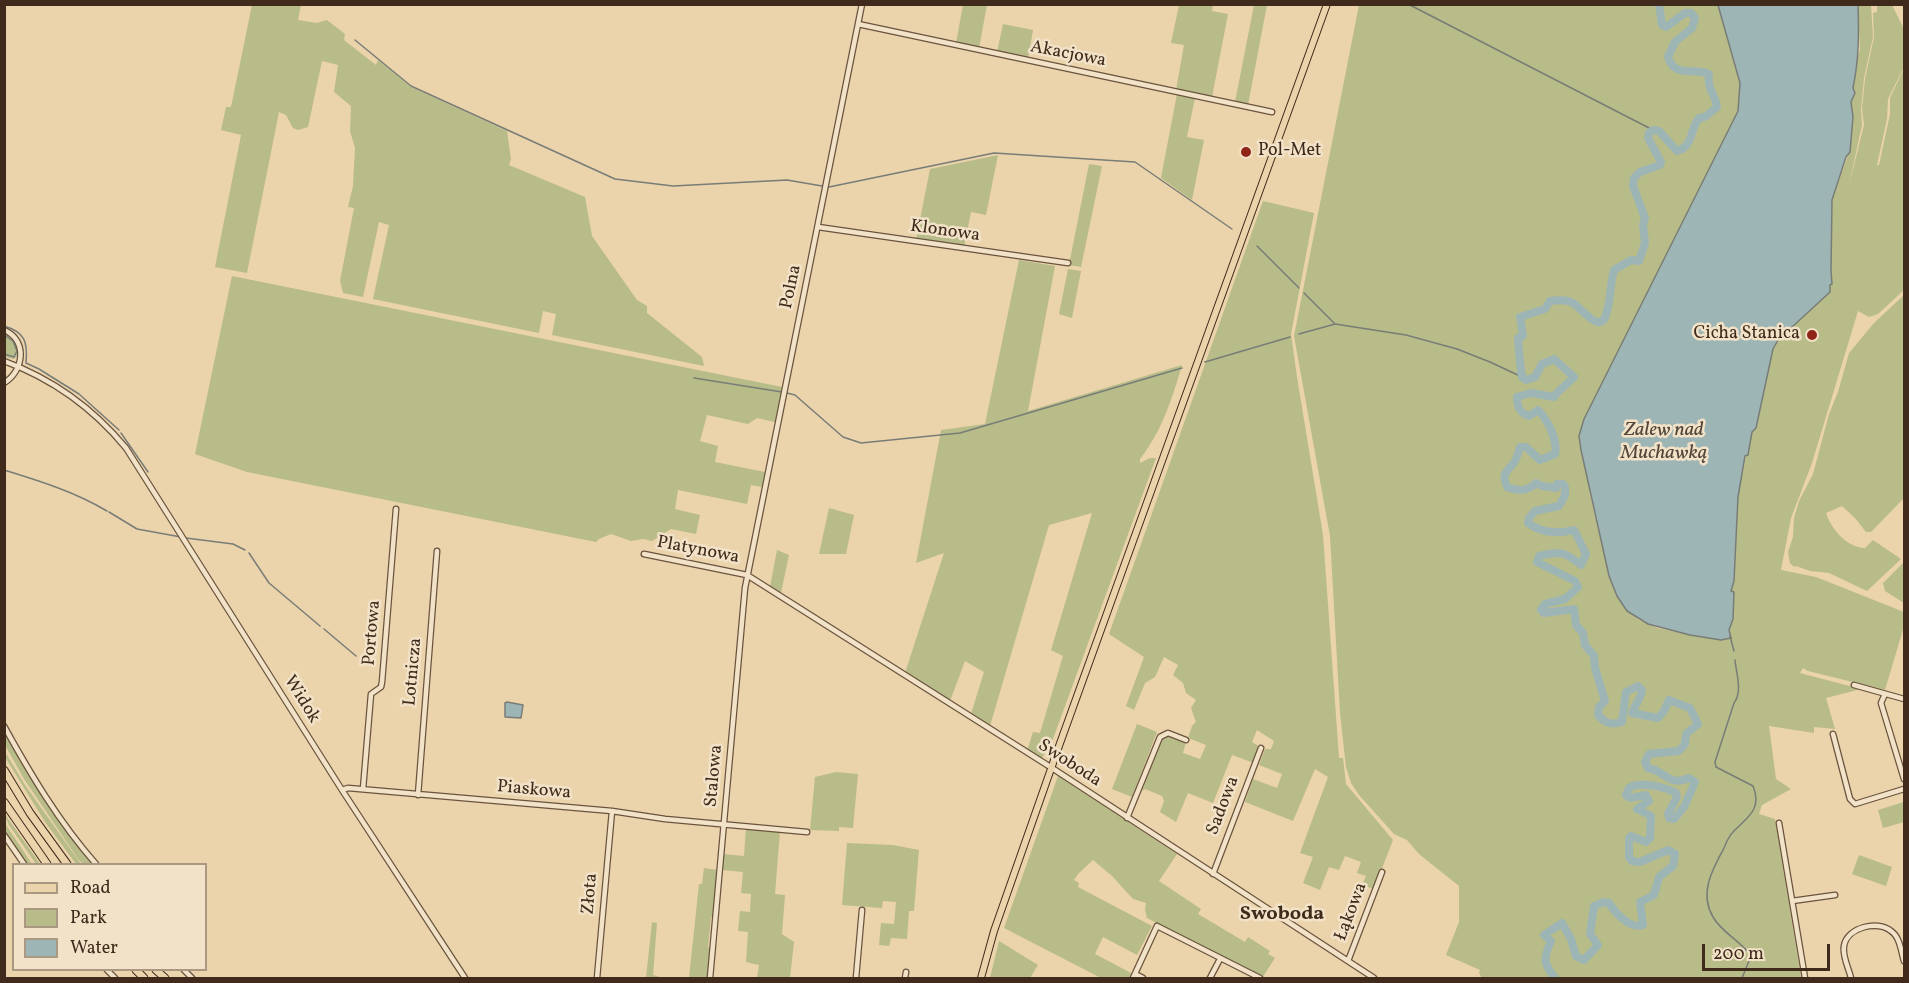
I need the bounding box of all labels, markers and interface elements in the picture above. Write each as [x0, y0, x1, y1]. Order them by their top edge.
street label: Akacjowa [1028, 37, 1108, 73]
place label: Pol-Met [1258, 141, 1321, 163]
marker: Pol-Met [1239, 145, 1253, 159]
street label: Klonowa [909, 216, 981, 248]
street label: Polna [777, 263, 807, 311]
place label: Cicha Stanica [1694, 324, 1800, 346]
marker: Cicha Stanica [1805, 328, 1819, 342]
water label: Zalew nad Muchawką [1621, 419, 1707, 466]
street label: Platynowa [655, 532, 741, 570]
street label: Portowa [359, 599, 387, 667]
street label: Lotnicza [400, 637, 428, 707]
street label: Widok [278, 672, 324, 728]
street label: Swoboda [1033, 735, 1105, 793]
street label: Stalowa [702, 744, 728, 808]
street label: Sadowa [1203, 773, 1245, 839]
street label: Piaskowa [496, 777, 572, 805]
legend [12, 863, 207, 971]
street label: Złota [578, 872, 604, 916]
text: Road [70, 876, 111, 901]
street label: Łąkowa [1331, 880, 1373, 944]
district label: Swoboda [1240, 903, 1324, 927]
text: Park [70, 906, 107, 931]
scale bar [1705, 932, 1832, 970]
text: Water [70, 936, 118, 961]
text: 200 m [1713, 942, 1764, 967]

